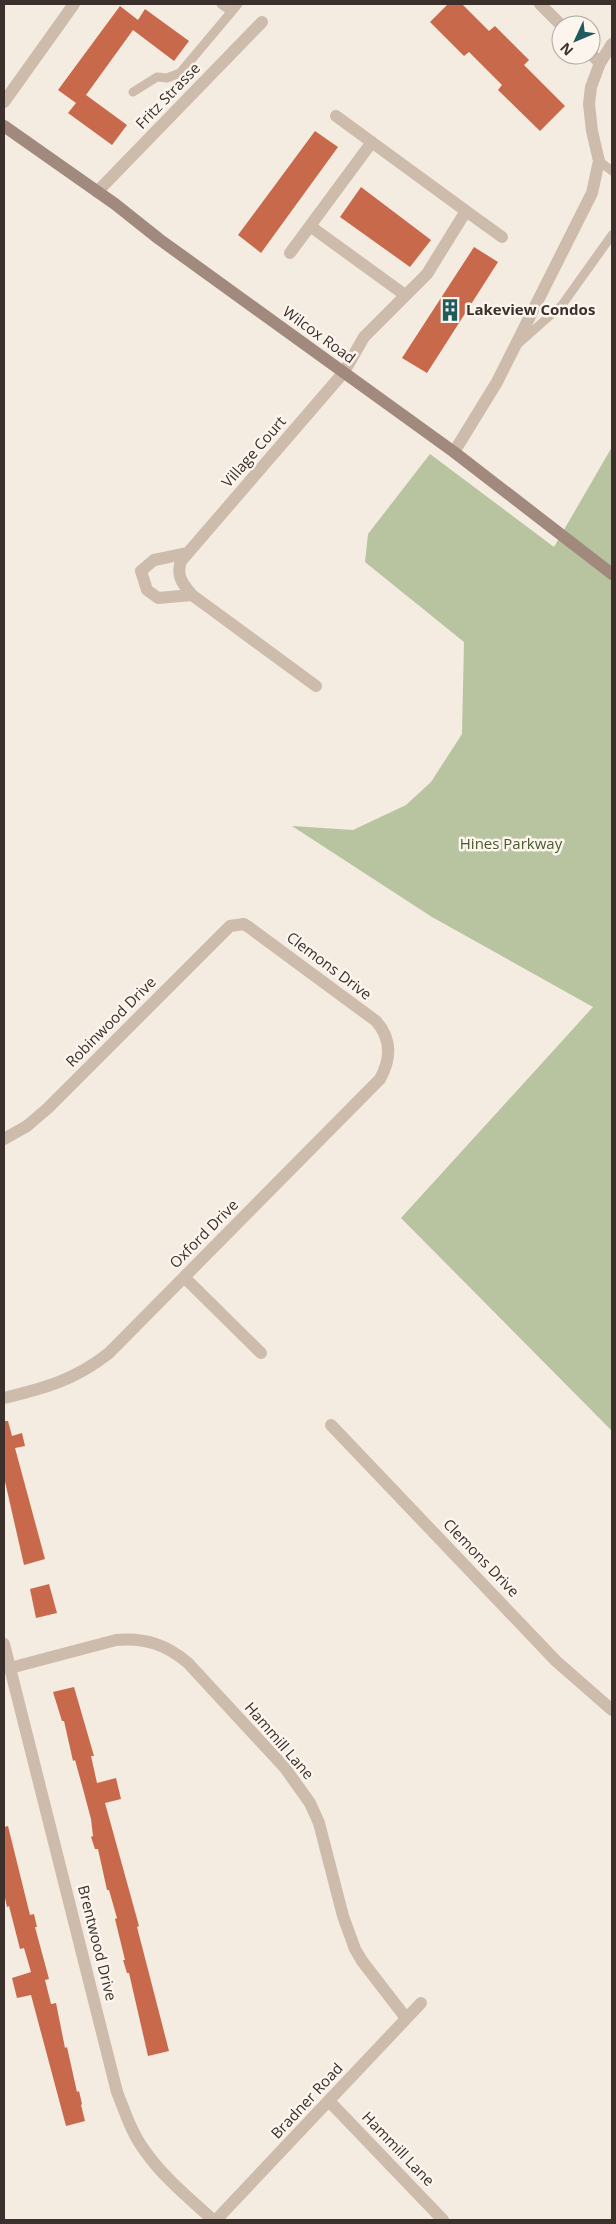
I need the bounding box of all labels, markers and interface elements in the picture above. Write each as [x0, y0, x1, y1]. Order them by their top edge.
north arrow [551, 15, 601, 65]
text: N [555, 39, 577, 60]
street label: Fritz Strasse [131, 58, 204, 133]
building icon: Lakeview Condos [437, 297, 463, 323]
place label: Lakeview Condos [466, 299, 595, 319]
street label: Wilcox Road [279, 301, 360, 367]
street label: Village Court [217, 411, 290, 491]
park label: Hines Parkway [460, 833, 563, 853]
street label: Clemons Drive [283, 927, 376, 1004]
street label: Robinwood Drive [61, 972, 160, 1071]
street label: Oxford Drive [165, 1195, 242, 1272]
street label: Clemons Drive [439, 1514, 524, 1601]
street label: Hammill Lane [241, 1697, 319, 1783]
street label: Brentwood Drive [74, 1883, 122, 2003]
street label: Bradner Road [266, 2058, 347, 2143]
street label: Hammill Lane [358, 2107, 439, 2190]

